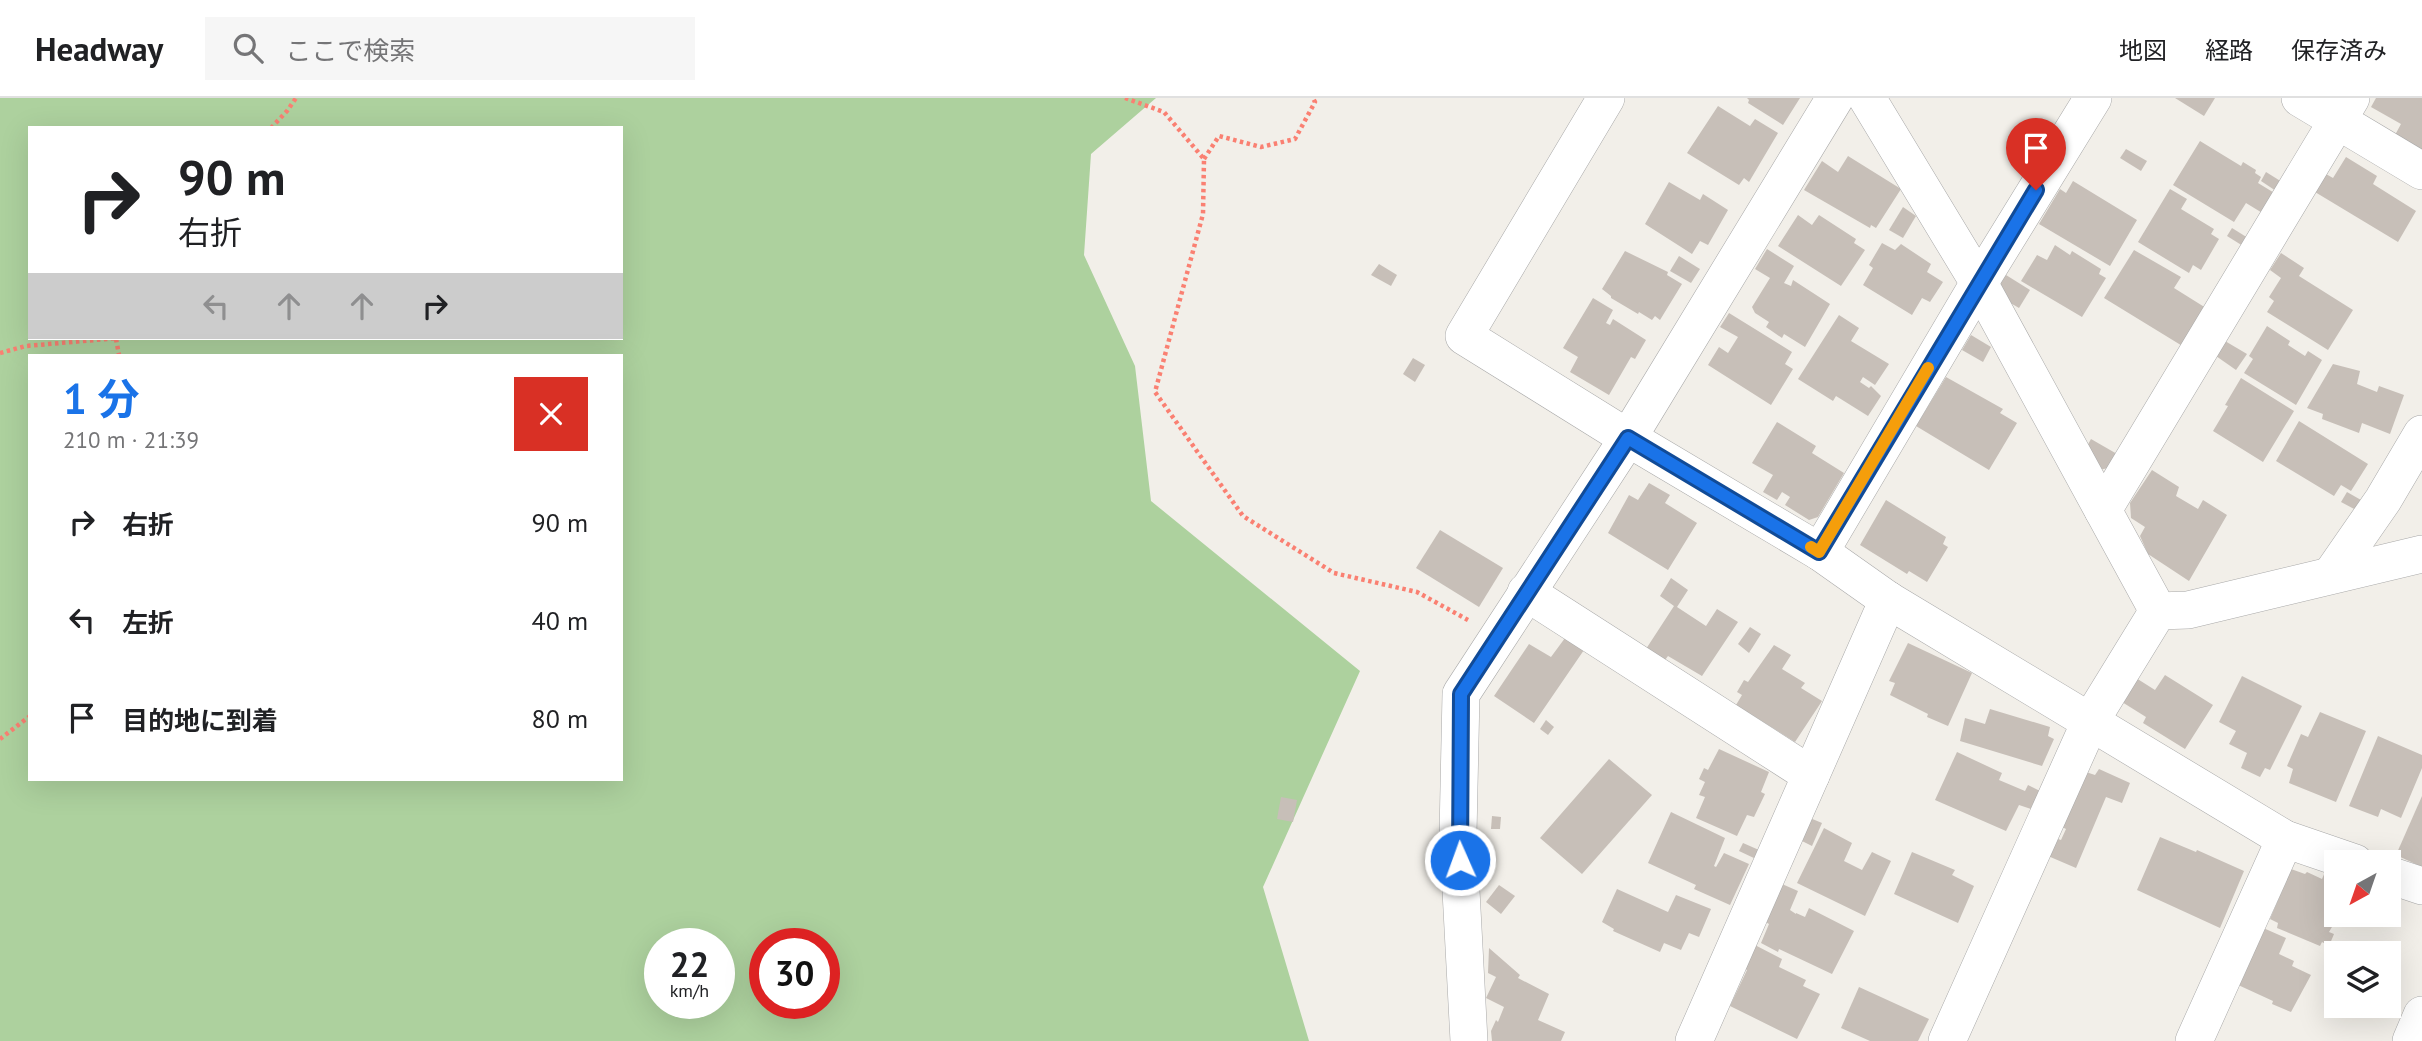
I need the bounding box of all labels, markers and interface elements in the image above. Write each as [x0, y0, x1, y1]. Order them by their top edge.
search box [205, 17, 695, 80]
text: Headway [35, 27, 163, 70]
icon: search [229, 29, 267, 67]
text: ここで検索 [285, 34, 415, 67]
text: 地図 [2119, 35, 2167, 66]
text: 経路 [2205, 35, 2253, 66]
text: 保存済み [2291, 35, 2387, 66]
pin [2006, 118, 2066, 190]
icon: arrive [2017, 129, 2055, 167]
text: 90 m [178, 145, 285, 209]
icon: right [63, 154, 154, 245]
text: 右折 [178, 211, 242, 253]
icon: left [197, 287, 235, 325]
icon: ahead [270, 287, 308, 325]
icon: ahead [343, 287, 381, 325]
icon: right [416, 287, 454, 325]
text: 1 分 [63, 371, 139, 426]
button: close [514, 377, 588, 451]
text: 210 m · 21:39 [63, 425, 199, 454]
icon: right [63, 503, 101, 541]
text: 90 m [532, 506, 588, 539]
text: 右折 [122, 508, 174, 541]
icon: left [63, 601, 101, 639]
text: 40 m [532, 604, 588, 637]
text: 左折 [122, 606, 174, 639]
icon: arrive [63, 699, 101, 737]
text: 80 m [532, 702, 588, 735]
text: 目的地に到着 [122, 704, 278, 737]
position arrow [1423, 823, 1497, 897]
north arrow [2324, 850, 2401, 928]
map controls [2324, 850, 2401, 1018]
speed limit sign: 30 [749, 928, 840, 1019]
text: 22 [670, 941, 709, 987]
button: layers [2324, 941, 2401, 1018]
text: km/h [670, 979, 709, 1002]

